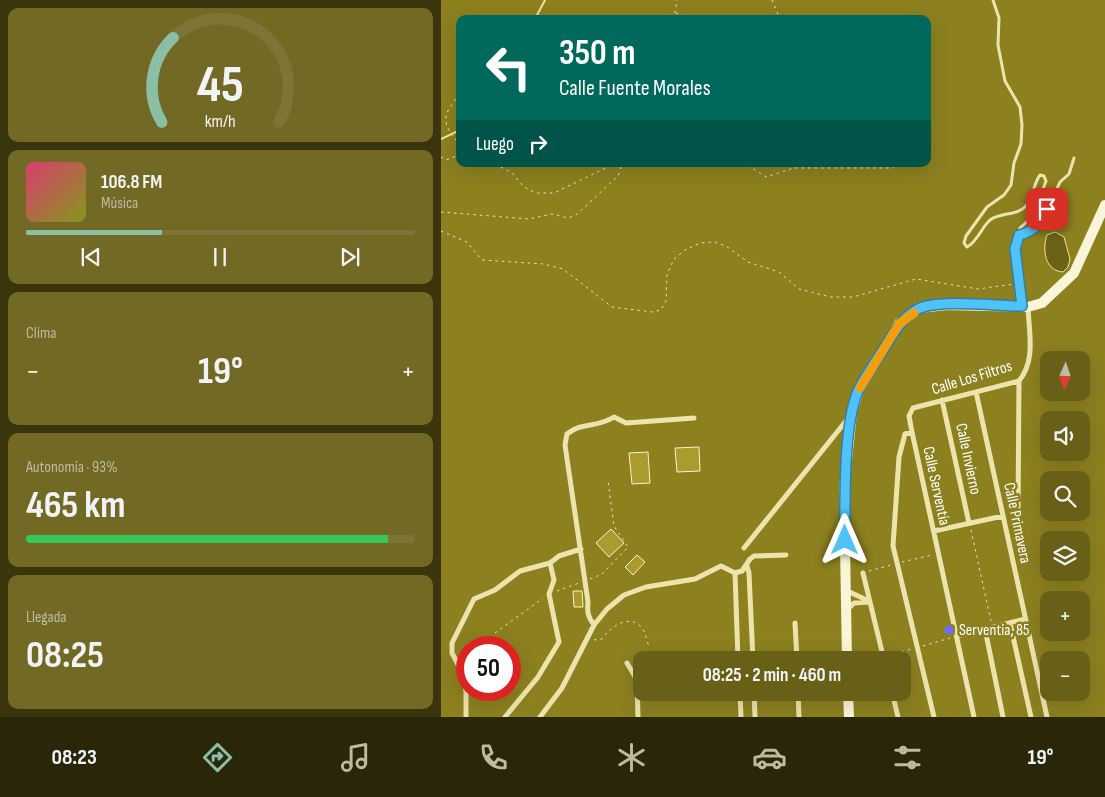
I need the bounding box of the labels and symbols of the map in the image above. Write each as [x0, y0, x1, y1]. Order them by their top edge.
pin [1026, 188, 1068, 230]
north arrow [1040, 351, 1090, 401]
street label: Calle Los Filtros [929, 357, 1015, 399]
street label: Calle Invierno [951, 422, 985, 496]
street label: Calle Serventía [918, 445, 954, 527]
street label: Calle Primavera [999, 481, 1035, 565]
position arrow [818, 513, 870, 565]
place label: Serventía, 85 [959, 621, 1030, 640]
marker: Serventía, 85 [943, 624, 955, 636]
speed limit sign: 50 [456, 636, 521, 701]

